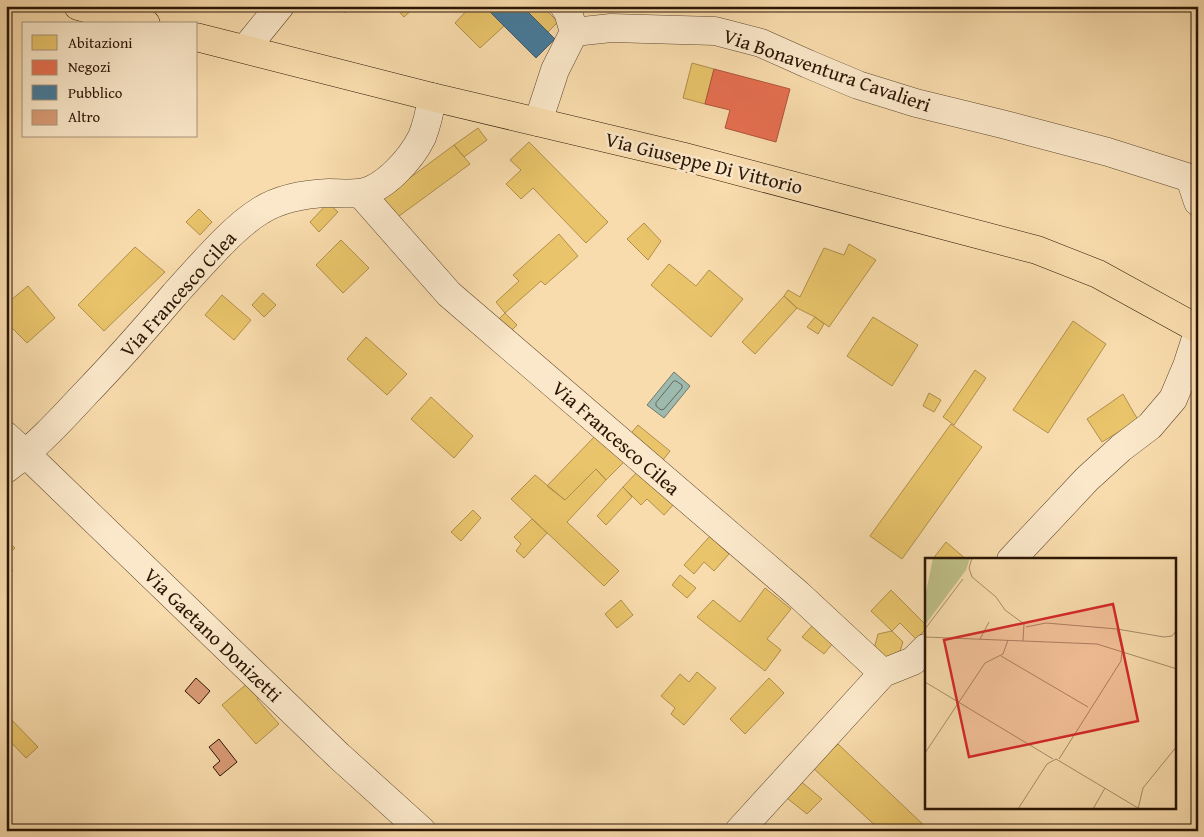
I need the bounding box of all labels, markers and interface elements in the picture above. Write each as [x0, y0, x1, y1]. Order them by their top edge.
street label: Via Bonaventura Cavalieri [719, 20, 935, 119]
legend [22, 22, 198, 138]
text: Abitazioni [68, 32, 133, 53]
text: Negozi [68, 56, 111, 77]
text: Pubblico [68, 82, 123, 103]
text: Altro [68, 106, 101, 127]
street label: Via Giuseppe Di Vittorio [602, 124, 806, 201]
street label: Via Francesco Cilea [113, 223, 243, 363]
street label: Via Francesco Cilea [546, 374, 687, 502]
inset map [925, 558, 1176, 810]
street label: Via Gaetano Donizetti [138, 561, 289, 709]

